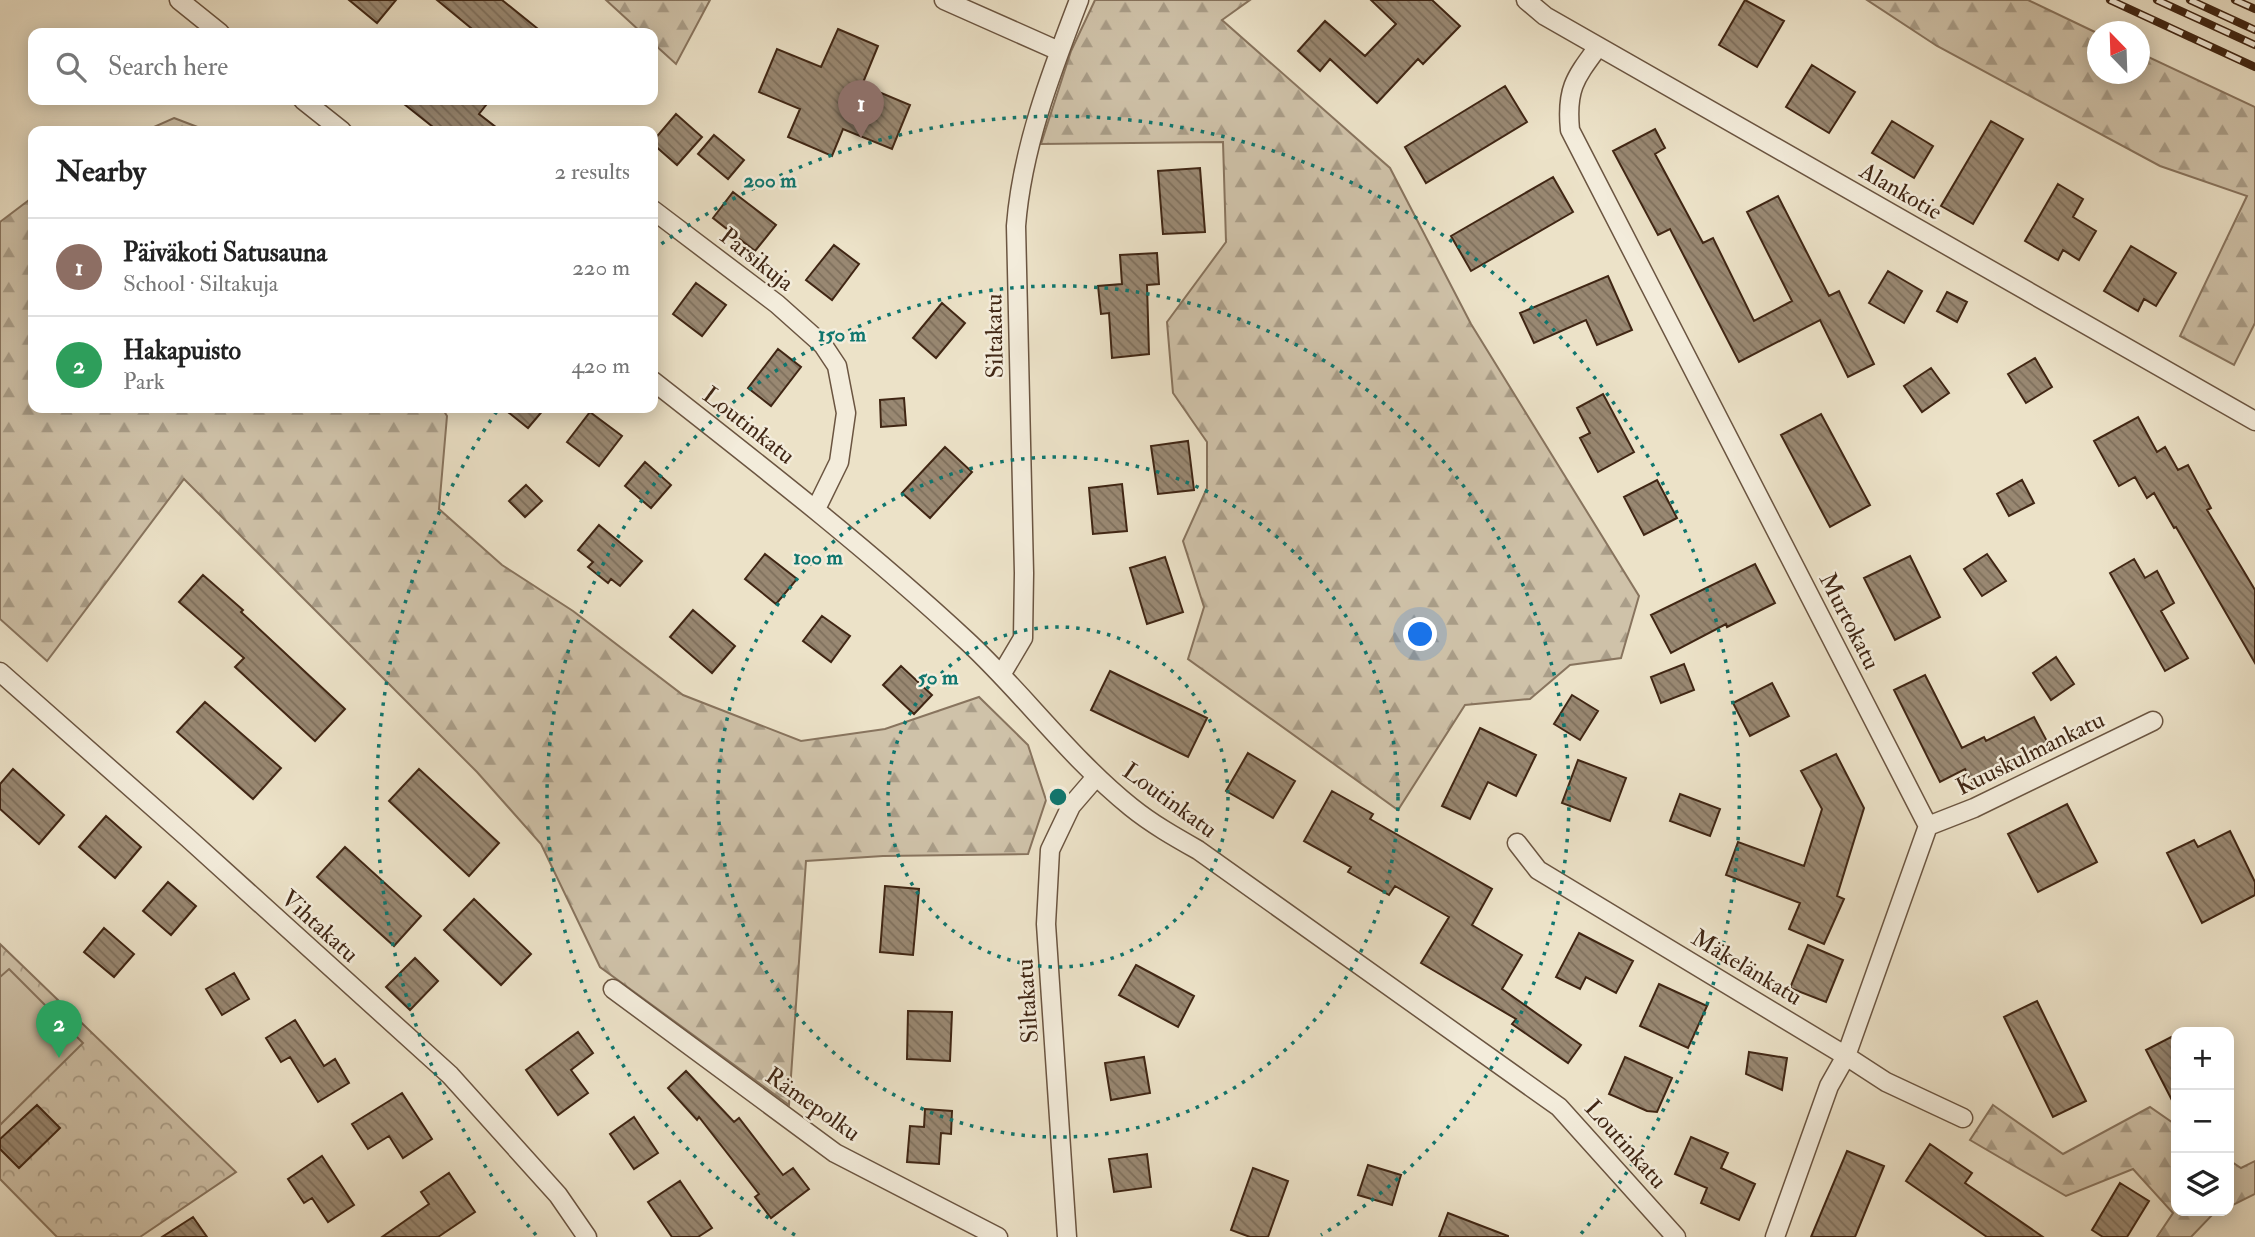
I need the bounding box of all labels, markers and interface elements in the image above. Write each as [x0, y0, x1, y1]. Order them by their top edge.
north arrow [2087, 21, 2150, 84]
search box [28, 28, 658, 105]
icon: search [52, 48, 90, 86]
text: Search here [108, 51, 228, 83]
pin: 1 [838, 80, 884, 138]
text: Nearby [56, 153, 146, 190]
street label: Alankotie [1853, 155, 1948, 227]
text: 2 results [555, 157, 630, 186]
text: 200 m [744, 167, 797, 194]
street label: Parsikuja [713, 221, 801, 299]
text: Päiväkoti Satusauna [123, 237, 327, 269]
text: 1 [75, 253, 83, 282]
text: 220 m [572, 253, 630, 282]
text: School · Siltakuja [123, 269, 278, 298]
street label: Siltakatu [978, 293, 1011, 379]
text: 150 m [818, 321, 867, 348]
text: Hakapuisto [123, 335, 241, 367]
text: 2 [73, 351, 85, 380]
text: 420 m [571, 351, 630, 380]
text: Park [123, 367, 165, 396]
street label: Loutinkatu [696, 380, 801, 471]
text: 100 m [793, 544, 844, 571]
street label: Murtokatu [1812, 568, 1887, 675]
your location [1403, 617, 1437, 651]
text: 50 m [918, 664, 959, 691]
street label: Kuuskulmankatu [1951, 704, 2110, 803]
street label: Loutinkatu [1116, 756, 1223, 845]
centre of rings [1046, 785, 1070, 809]
street label: Vihtakatu [274, 883, 365, 970]
street label: Mäkelänkatu [1686, 922, 1808, 1013]
street label: Siltakatu [1009, 958, 1046, 1044]
pin: 2 [36, 1000, 82, 1058]
map controls [2171, 1027, 2234, 1216]
button: + [2171, 1027, 2234, 1090]
street label: Rämepolku [759, 1060, 866, 1148]
button: − [2171, 1090, 2234, 1153]
street label: Loutinkatu [1578, 1093, 1674, 1195]
button: layers [2171, 1153, 2234, 1216]

